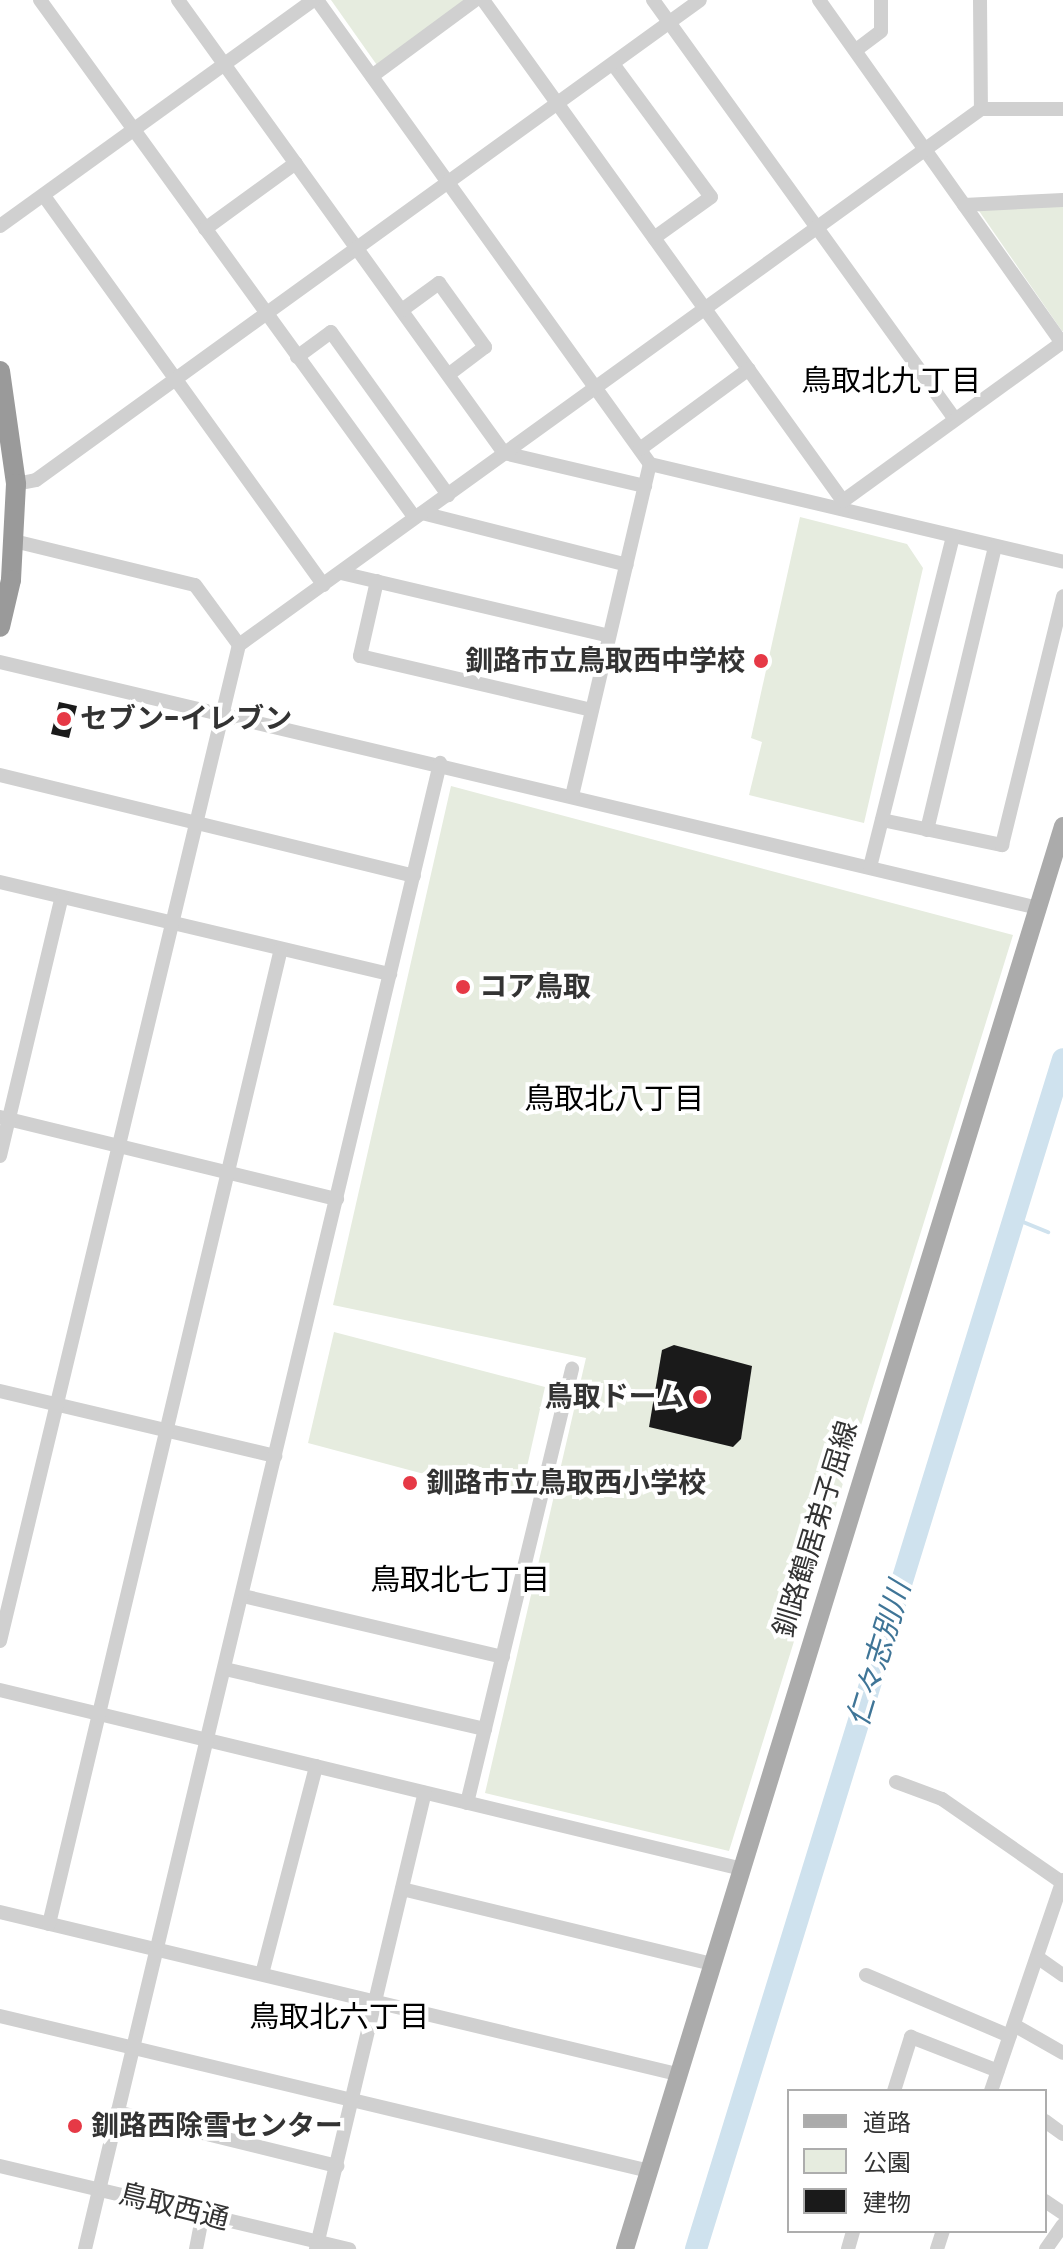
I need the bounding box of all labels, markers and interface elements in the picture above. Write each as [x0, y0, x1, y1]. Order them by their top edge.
district label: 鳥取北九丁目 [801, 363, 981, 399]
place label: 釧路市立鳥取西中学校 [465, 644, 745, 678]
marker: 釧路市立鳥取西中学校 [752, 652, 770, 670]
place label: セブン-イレブン [80, 702, 292, 736]
marker: セブン-イレブン [55, 710, 73, 728]
place label: コア鳥取 [479, 970, 591, 1004]
marker: コア鳥取 [454, 978, 472, 996]
district label: 鳥取北八丁目 [524, 1081, 704, 1117]
place label: 鳥取ドーム [544, 1380, 684, 1414]
marker: 鳥取ドーム [691, 1388, 709, 1406]
street label: 釧路鶴居弟子屈線 [767, 1417, 865, 1641]
place label: 釧路市立鳥取西小学校 [426, 1466, 706, 1500]
marker: 釧路市立鳥取西小学校 [401, 1474, 419, 1492]
district label: 鳥取北七丁目 [370, 1562, 550, 1598]
water label: 仁々志別川 [840, 1577, 918, 1731]
district label: 鳥取北六丁目 [249, 1999, 429, 2035]
legend [787, 2089, 1047, 2233]
text: 道路 [863, 2106, 911, 2139]
place label: 釧路西除雪センター [91, 2109, 343, 2143]
marker: 釧路西除雪センター [66, 2117, 84, 2135]
text: 公園 [863, 2146, 911, 2179]
street label: 鳥取西通 [116, 2177, 232, 2237]
text: 建物 [863, 2186, 911, 2219]

